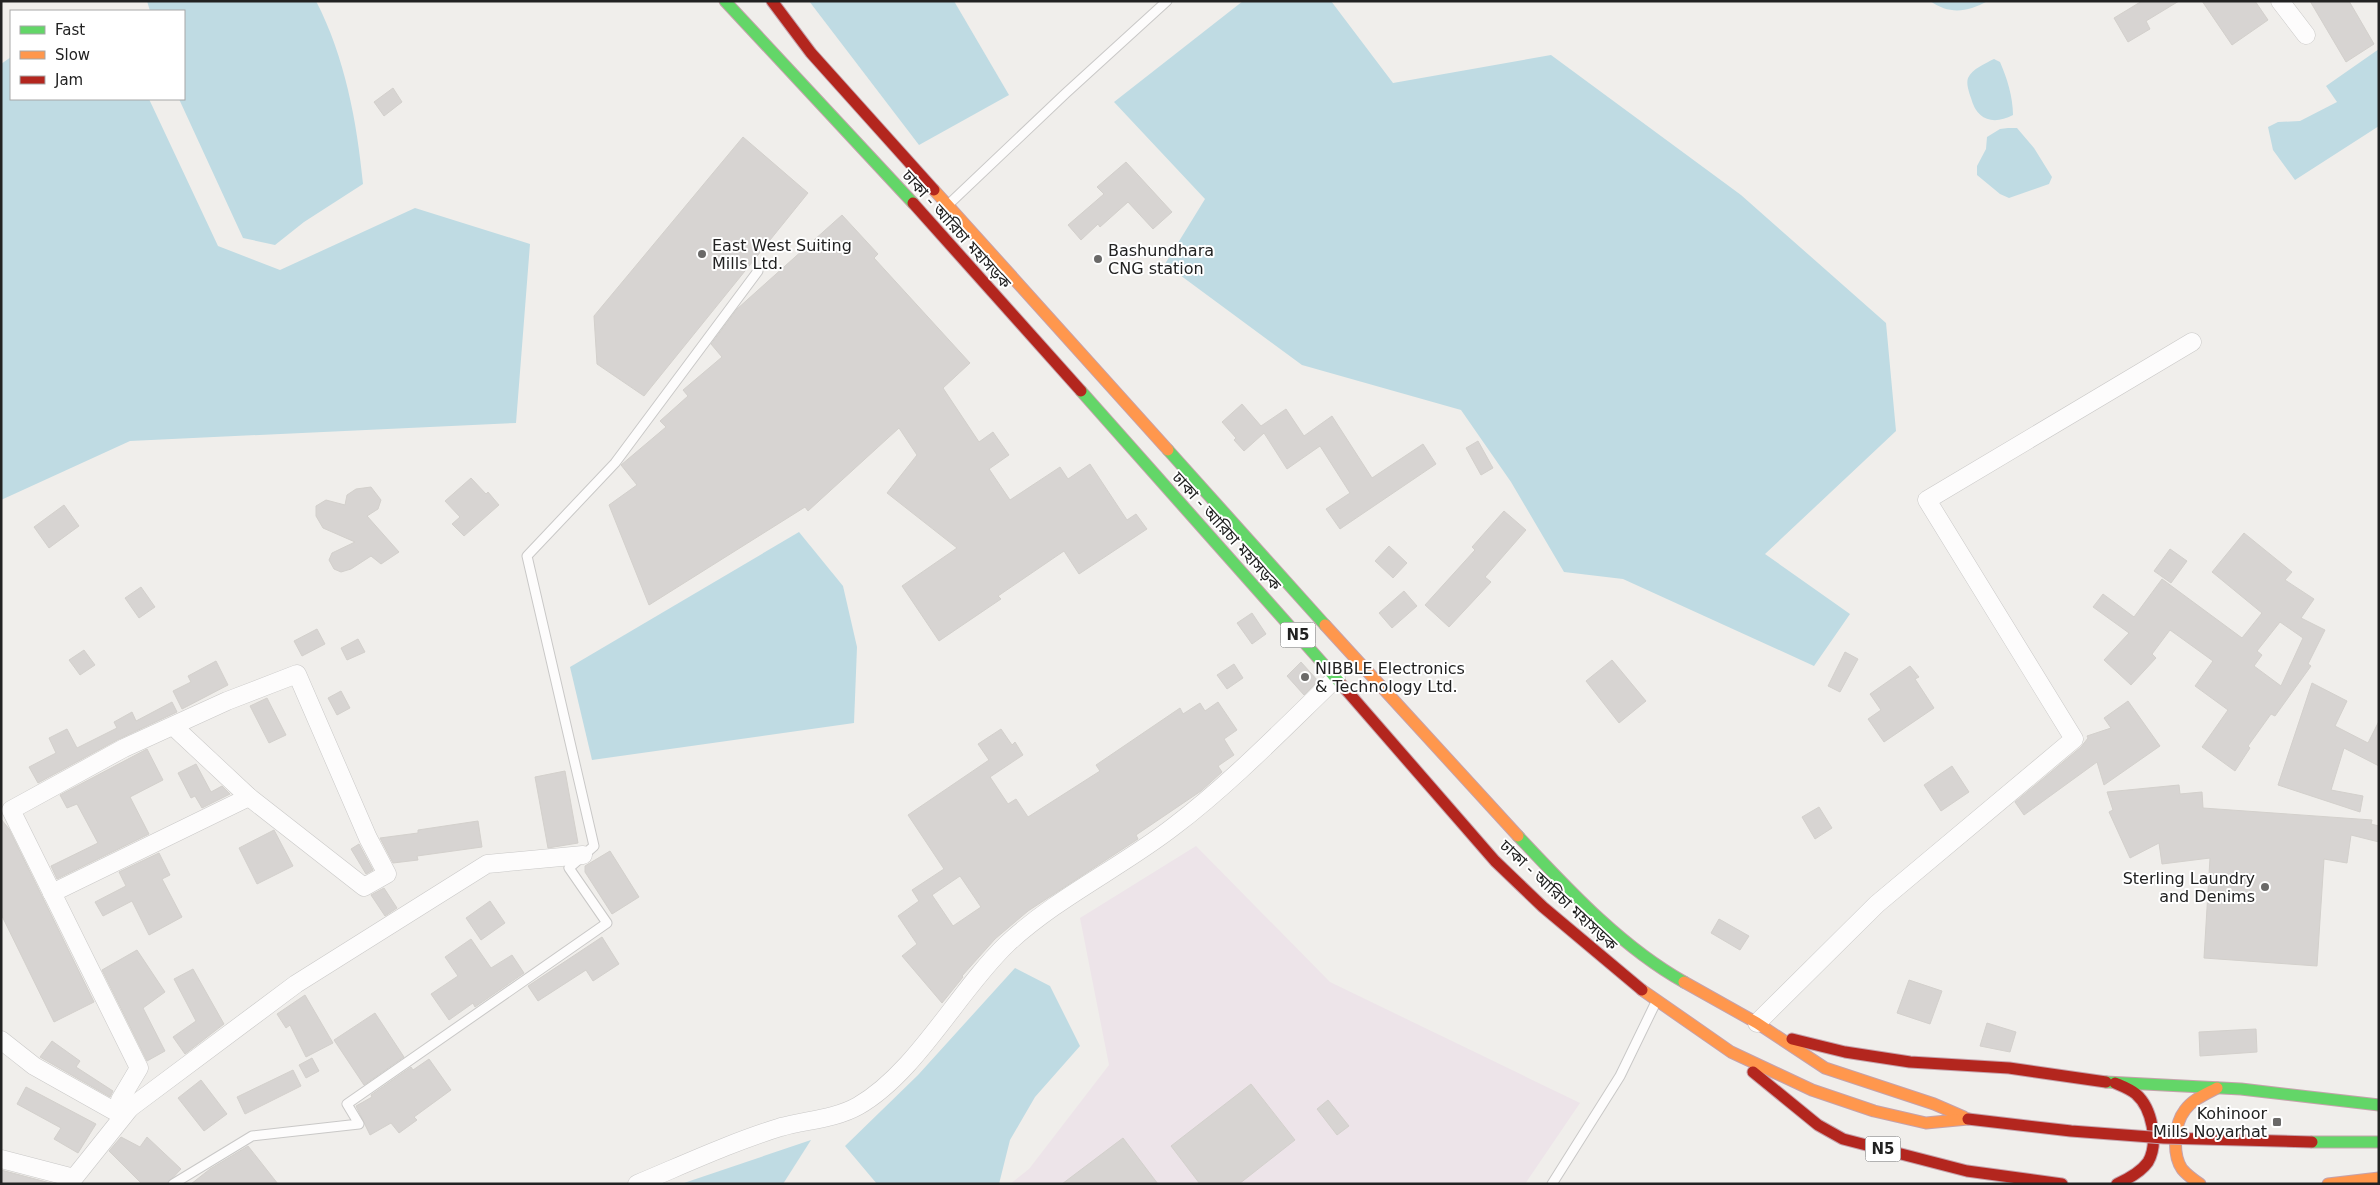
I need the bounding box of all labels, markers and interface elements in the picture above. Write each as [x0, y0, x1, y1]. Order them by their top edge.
legend [10, 10, 185, 100]
text: Fast [55, 21, 85, 39]
text: Slow [55, 46, 90, 64]
text: Jam [54, 71, 83, 89]
street label: ঢাকা - আরিচা মহাসড়ক [898, 165, 1016, 293]
place label: East West Suiting Mills Ltd. [712, 236, 852, 273]
place label: Bashundhara CNG station [1108, 241, 1214, 278]
marker: East West Suiting Mills Ltd. [696, 248, 708, 260]
marker: Bashundhara CNG station [1092, 253, 1104, 265]
street label: ঢাকা - আরিচা মহাসড়ক [1168, 467, 1286, 595]
road number: N5 [1280, 622, 1316, 648]
place label: NIBBLE Electronics & Technology Ltd. [1315, 659, 1465, 696]
marker: NIBBLE Electronics & Technology Ltd. [1299, 671, 1311, 683]
street label: ঢাকা - আরিচা মহাসড়ক [1495, 835, 1622, 955]
place label: Sterling Laundry and Denims [2123, 869, 2255, 906]
marker: Sterling Laundry and Denims [2259, 881, 2271, 893]
place label: Kohinoor Mills Noyarhat [2153, 1104, 2267, 1141]
marker: Kohinoor Mills Noyarhat [2271, 1116, 2283, 1128]
road number: N5 [1866, 1136, 1900, 1162]

